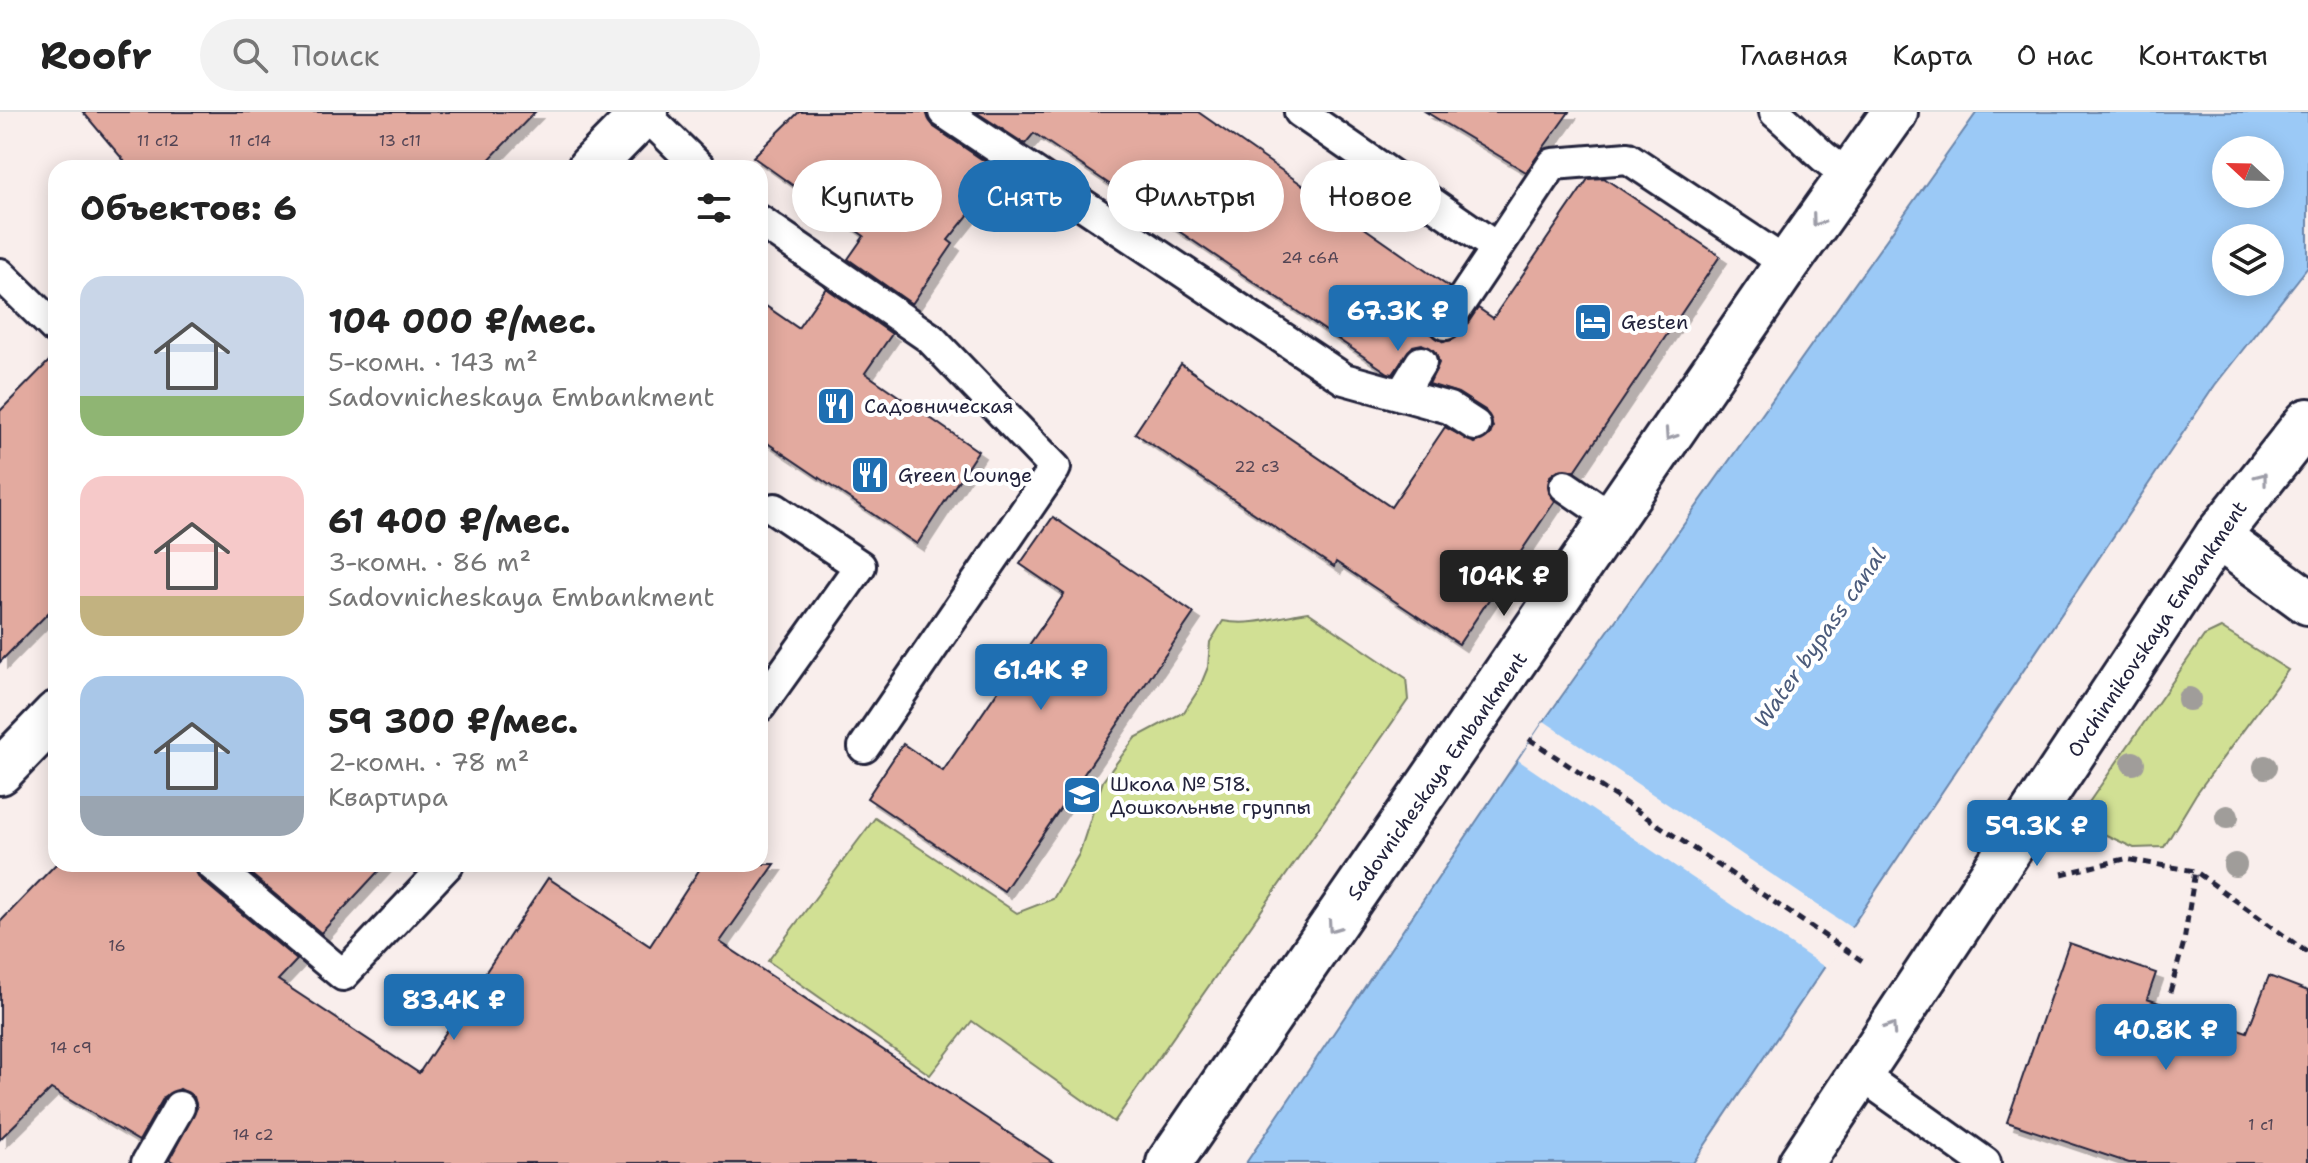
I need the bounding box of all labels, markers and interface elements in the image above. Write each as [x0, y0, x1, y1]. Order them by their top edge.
search box [200, 19, 760, 91]
text: Roofr [40, 30, 152, 81]
icon: search [228, 33, 272, 77]
text: Поиск [292, 35, 379, 76]
text: Главная [1740, 36, 1848, 74]
text: Карта [1892, 36, 1972, 74]
text: О нас [2016, 36, 2094, 74]
text: Контакты [2138, 36, 2268, 74]
house number: 11 с12 [137, 130, 179, 151]
house number: 11 с14 [229, 130, 271, 151]
house number: 13 с11 [379, 130, 421, 151]
north arrow [2212, 136, 2284, 208]
map controls [2212, 136, 2284, 296]
chip: Купить [792, 160, 942, 232]
chip: Снять [958, 160, 1091, 232]
chip: Фильтры [1107, 160, 1284, 232]
chip: Новое [1300, 160, 1441, 232]
text: Объектов: 6 [80, 185, 297, 231]
icon: filters [692, 186, 736, 230]
one-way arrow [1812, 212, 1827, 227]
button: layers [2212, 224, 2284, 296]
house number: 24 с6А [1281, 247, 1339, 268]
pin: 67.3K ₽ [1324, 285, 1472, 353]
text: 67.3K ₽ [1347, 293, 1449, 328]
text: 104 000 ₽/мес. [328, 298, 596, 344]
hotel icon: Gesten [1572, 301, 1614, 343]
icon: home [144, 308, 240, 404]
place label: Gesten [1621, 309, 1688, 335]
text: 5-комн. · 143 m² [328, 344, 538, 379]
text: Sadovnicheskaya Embankment [328, 379, 715, 414]
restaurant icon: Садовническая [815, 385, 857, 427]
place label: Садовническая [864, 393, 1014, 419]
one-way arrow [1665, 427, 1680, 441]
restaurant icon: Green Lounge [849, 454, 891, 496]
house number: 22 с3 [1234, 456, 1280, 477]
place label: Green Lounge [898, 462, 1032, 488]
one-way arrow [2253, 472, 2267, 487]
street label: Ovchinnikovskaya Embankment [2061, 496, 2253, 762]
text: 61 400 ₽/мес. [328, 498, 571, 544]
icon: home [144, 508, 240, 604]
water label: Water bypass canal [1747, 543, 1893, 733]
text: 3-комн. · 86 m² [328, 544, 531, 579]
pin: 104K ₽ [1439, 550, 1569, 618]
text: 104K ₽ [1458, 558, 1550, 593]
text: Sadovnicheskaya Embankment [328, 579, 715, 614]
pin: 61.4K ₽ [967, 644, 1115, 712]
street label: Sadovnicheskaya Embankment [1341, 647, 1533, 905]
text: 61.4K ₽ [993, 652, 1089, 687]
text: 59 300 ₽/мес. [328, 698, 578, 744]
icon: home [144, 708, 240, 804]
text: 2-комн. · 78 m² [328, 744, 529, 779]
place label: Школа № 518. Дошкольные группы [1110, 771, 1311, 820]
school or university icon: Школа № 518. Дошкольные группы [1061, 774, 1103, 816]
text: Квартира [328, 779, 448, 814]
pin: 59.3K ₽ [1963, 800, 2111, 868]
text: 59.3K ₽ [1985, 808, 2089, 843]
one-way arrow [1328, 918, 1343, 932]
house number: 16 [108, 935, 126, 956]
pin: 83.4K ₽ [380, 974, 528, 1042]
text: 83.4K ₽ [402, 982, 506, 1017]
pin: 40.8K ₽ [2092, 1004, 2240, 1072]
text: 40.8K ₽ [2114, 1012, 2218, 1047]
one-way arrow [1881, 1022, 1896, 1037]
house number: 14 с9 [50, 1037, 92, 1058]
house number: 1 с1 [2248, 1114, 2274, 1135]
house number: 14 с2 [232, 1124, 274, 1145]

